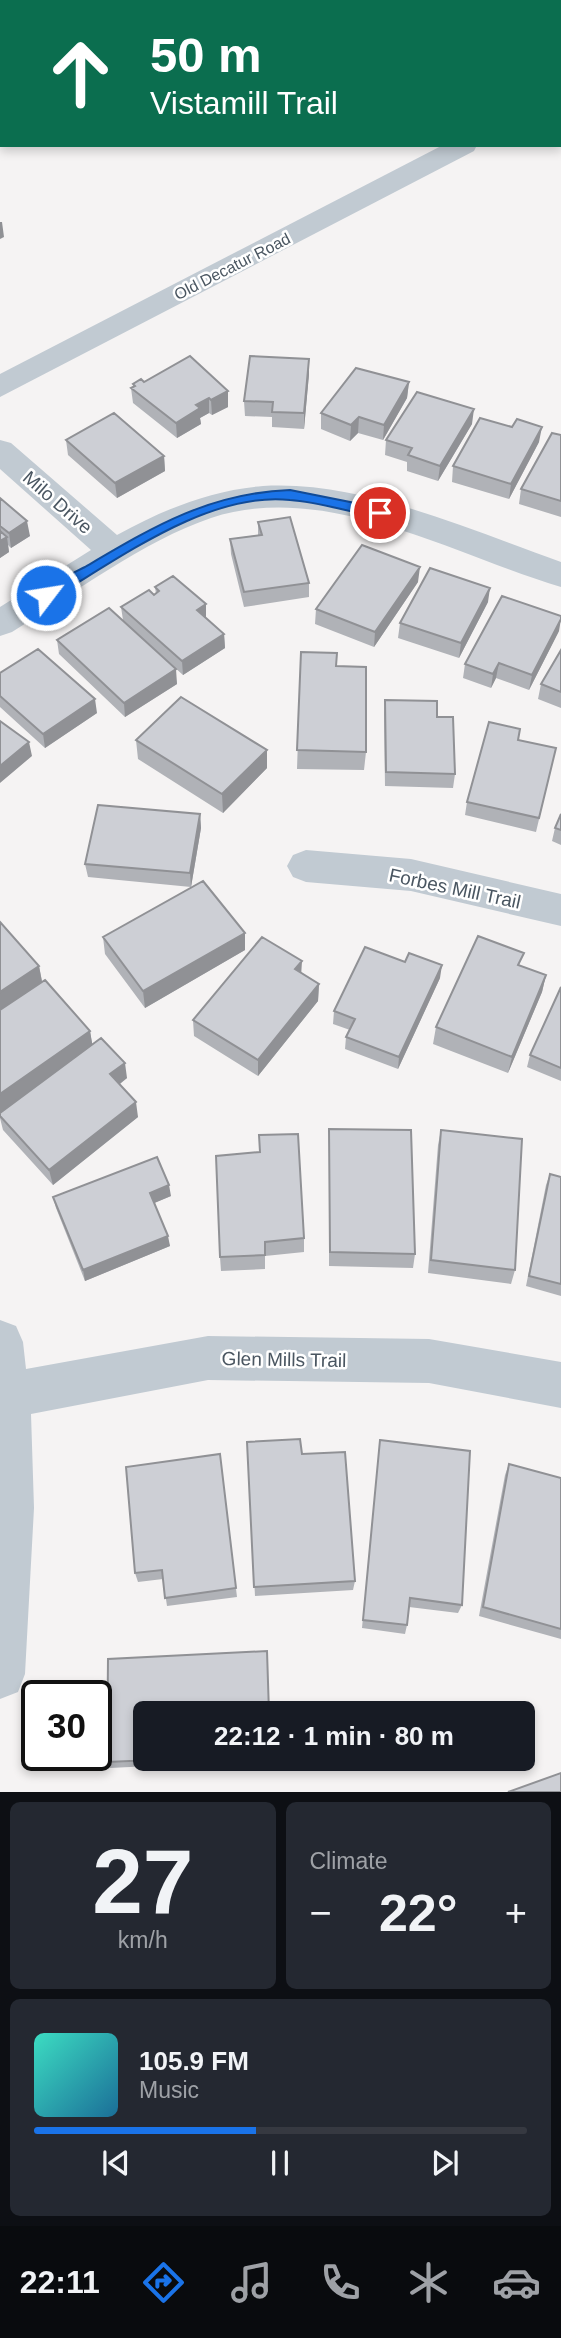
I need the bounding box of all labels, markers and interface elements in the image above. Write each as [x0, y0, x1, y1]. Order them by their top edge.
icon: ahead [35, 28, 126, 119]
text: 50 m [150, 28, 262, 82]
text: Vistamill Trail [150, 85, 338, 121]
street label: Old Decatur Road [171, 230, 293, 303]
street label: Milo Drive [19, 467, 96, 538]
pin [350, 483, 410, 543]
icon: arrive [361, 494, 399, 532]
position arrow [9, 558, 83, 632]
street label: Forbes Mill Trail [387, 864, 523, 913]
street label: Glen Mills Trail [222, 1348, 346, 1371]
speed limit sign: 30 [21, 1680, 112, 1771]
text: 22:12 · 1 min · 80 m [214, 1721, 454, 1751]
text: 27 [92, 1831, 193, 1932]
text: Climate [310, 1848, 387, 1874]
text: 22° [379, 1884, 458, 1942]
text: − [310, 1892, 332, 1934]
text: + [505, 1892, 527, 1934]
text: km/h [118, 1927, 168, 1953]
text: 105.9 FM [139, 2046, 249, 2076]
text: Music [139, 2077, 199, 2103]
icon: previous [97, 2144, 135, 2182]
icon: pause [261, 2144, 299, 2182]
icon: next [426, 2144, 464, 2182]
icon: directions [139, 2258, 188, 2307]
icon: music [227, 2258, 276, 2307]
icon: phone [316, 2258, 365, 2307]
icon: climate [404, 2258, 453, 2307]
icon: car [492, 2258, 541, 2307]
text: 22:11 [20, 2264, 100, 2300]

